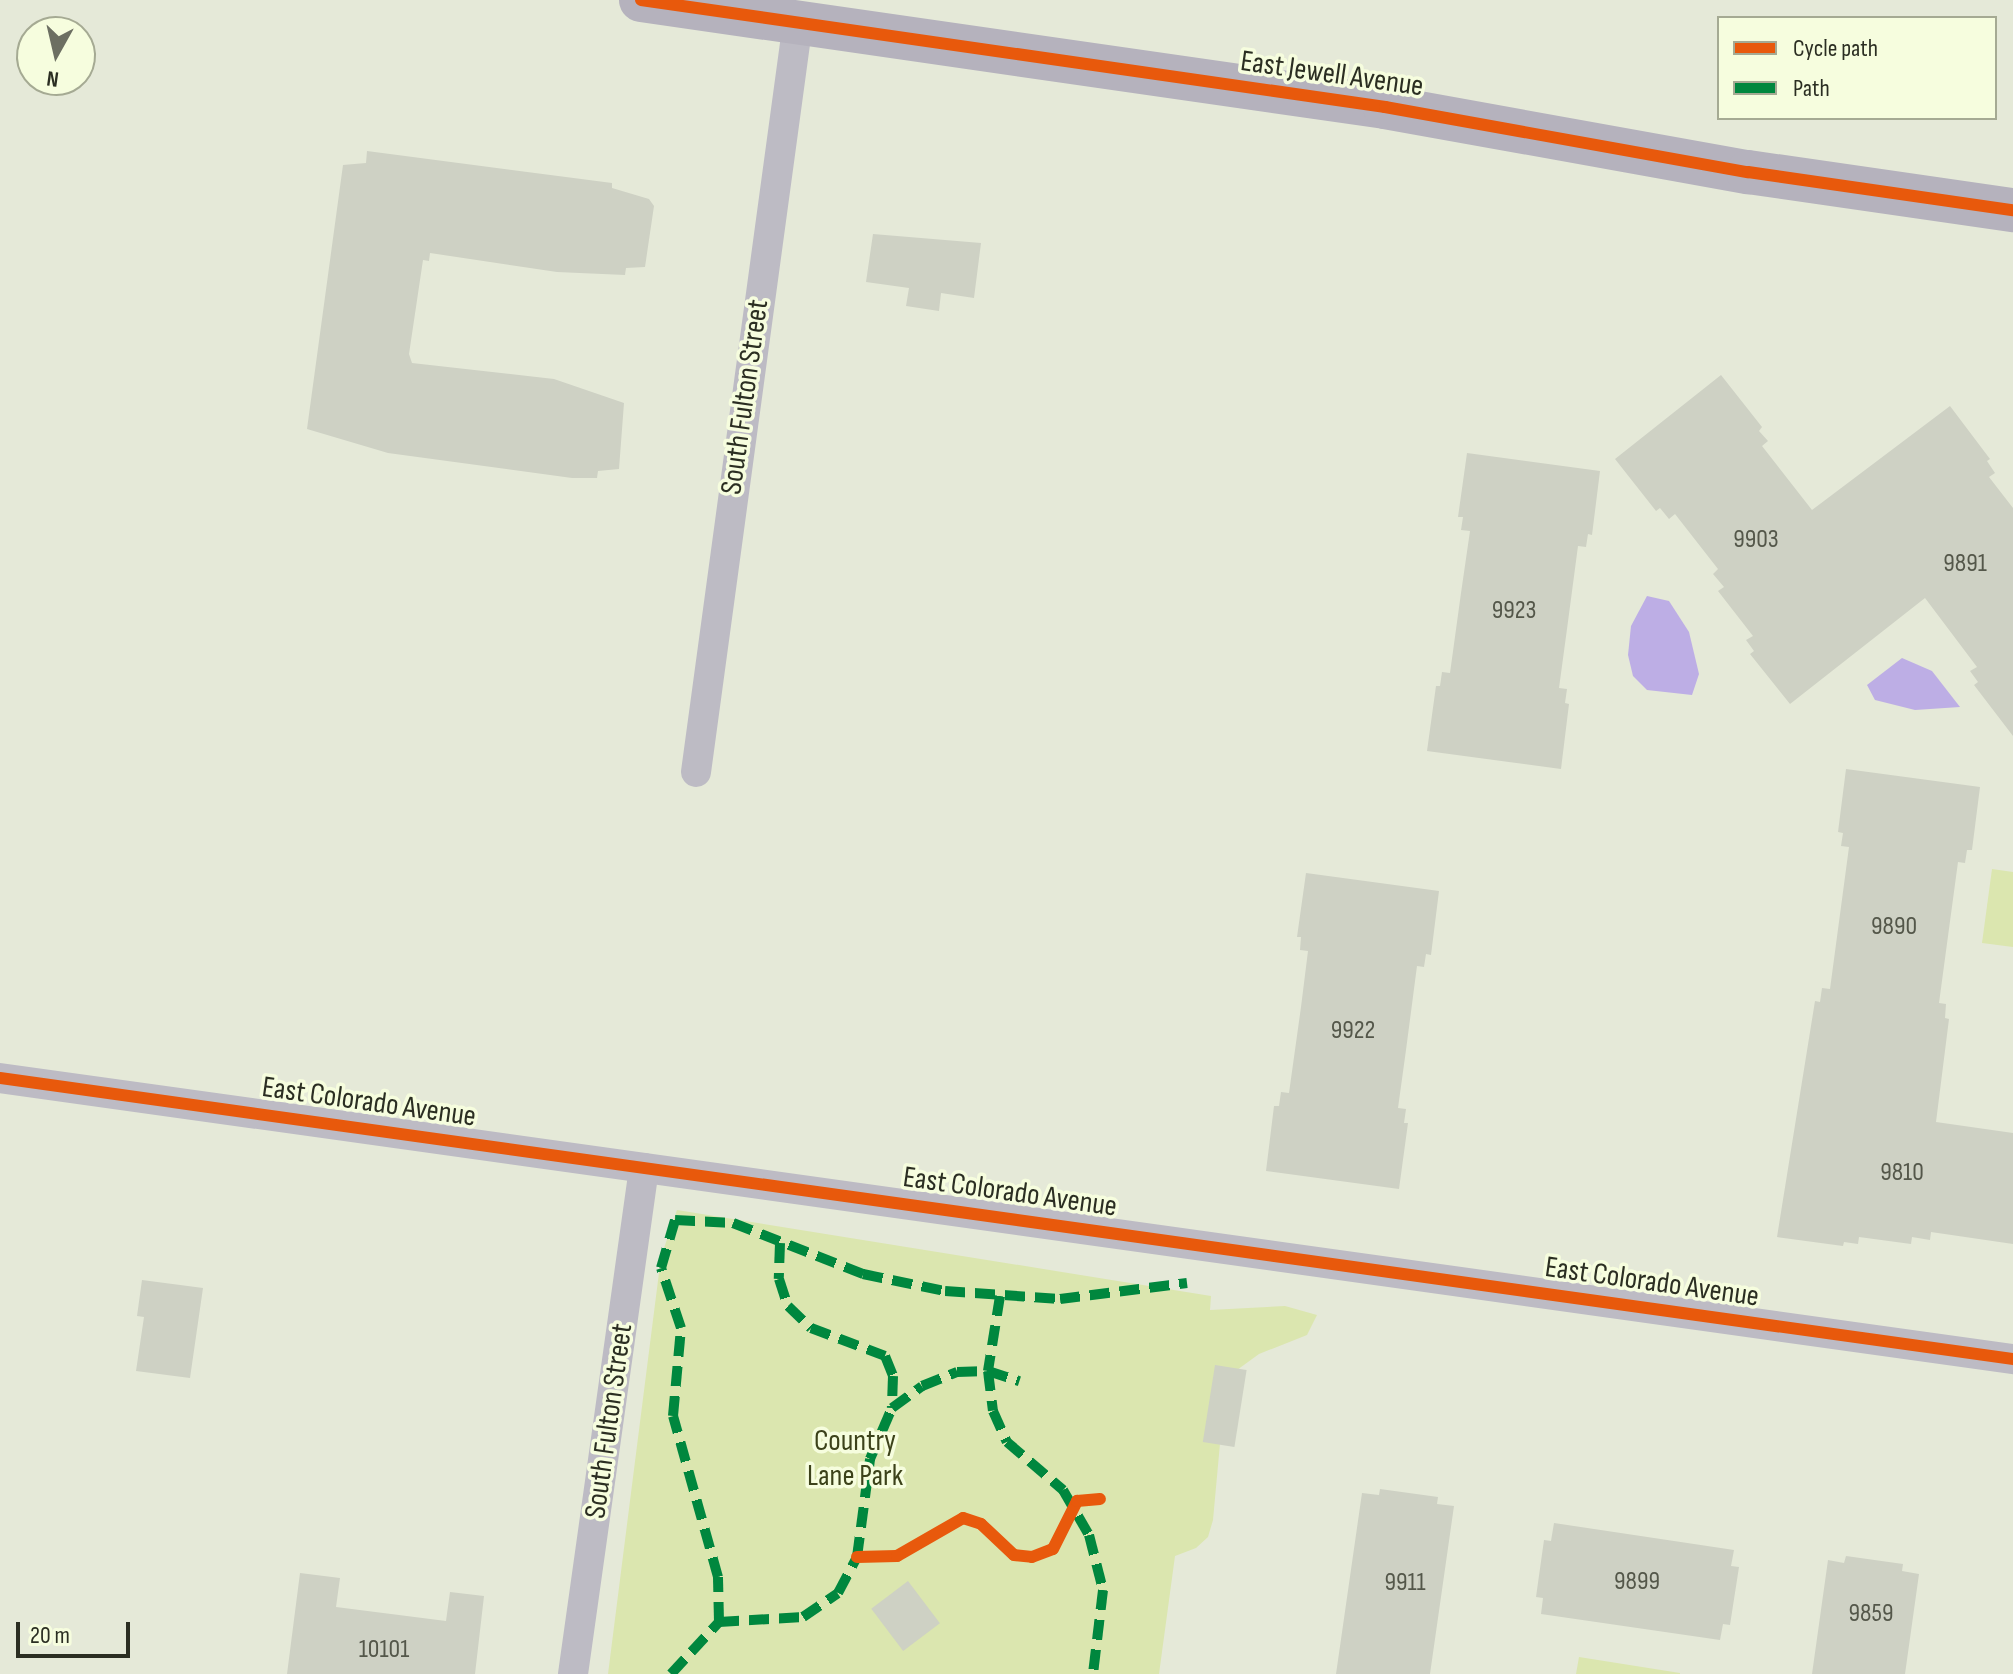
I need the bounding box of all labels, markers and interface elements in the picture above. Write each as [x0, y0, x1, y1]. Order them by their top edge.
north arrow [16, 16, 96, 96]
legend [1717, 16, 1997, 120]
text: Cycle path [1793, 34, 1878, 63]
street label: East Jewell Avenue [1238, 43, 1426, 105]
text: N [45, 64, 61, 92]
text: Path [1793, 74, 1830, 103]
street label: South Fulton Street [714, 297, 776, 497]
house number: 9903 [1733, 524, 1779, 556]
house number: 9891 [1943, 548, 1987, 580]
house number: 9923 [1492, 595, 1536, 627]
house number: 9890 [1871, 911, 1917, 943]
house number: 9922 [1331, 1015, 1375, 1047]
street label: East Colorado Avenue [260, 1069, 478, 1135]
house number: 9810 [1880, 1157, 1924, 1189]
street label: East Colorado Avenue [901, 1159, 1119, 1225]
street label: East Colorado Avenue [1543, 1249, 1761, 1315]
street label: South Fulton Street [578, 1321, 640, 1521]
park label: Country Lane Park [807, 1423, 903, 1494]
house number: 9899 [1614, 1566, 1660, 1598]
house number: 9911 [1384, 1567, 1426, 1599]
house number: 9859 [1849, 1598, 1893, 1630]
scale bar [20, 1606, 134, 1656]
text: 20 m [30, 1621, 70, 1650]
house number: 10101 [359, 1634, 409, 1666]

